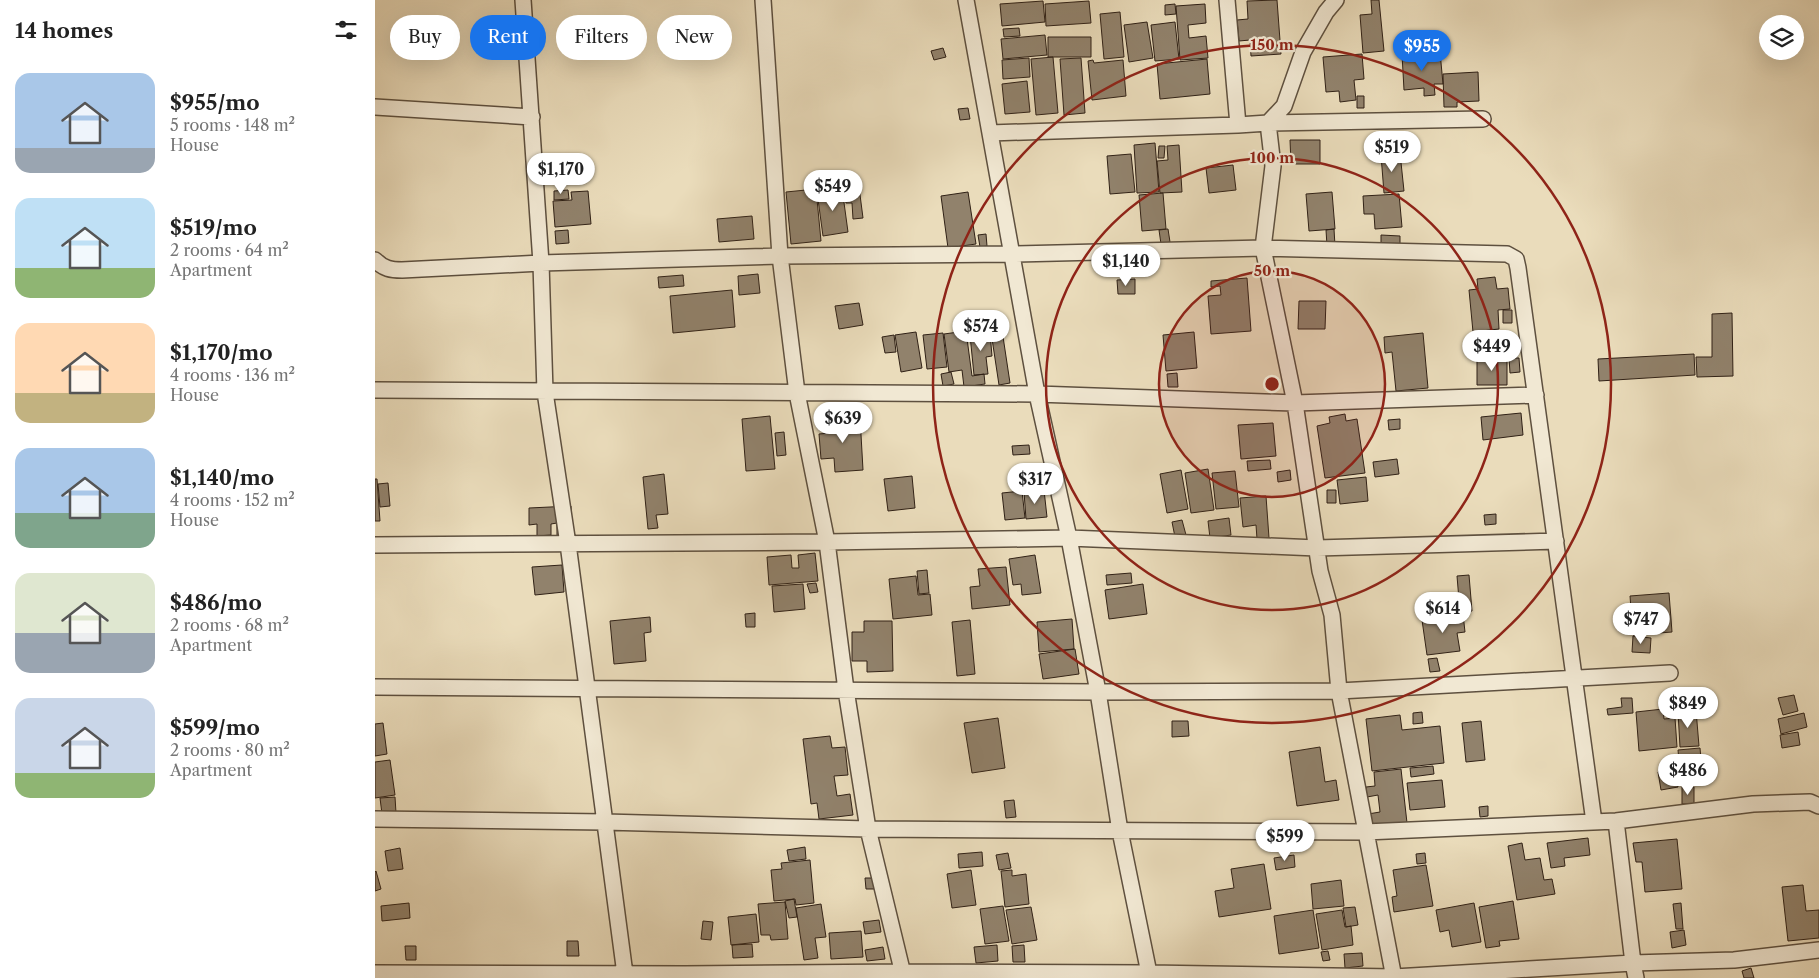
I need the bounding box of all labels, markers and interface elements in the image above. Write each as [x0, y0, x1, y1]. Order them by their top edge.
chip: Buy [390, 15, 460, 60]
chip: Rent [470, 15, 546, 60]
chip: Filters [556, 15, 647, 60]
chip: New [657, 15, 732, 60]
map controls [1759, 15, 1804, 60]
button: layers [1759, 15, 1804, 60]
icon: filters [332, 16, 360, 44]
text: 14 homes [15, 18, 113, 43]
pin: $955 [1392, 30, 1452, 72]
text: 150 m [1250, 35, 1294, 54]
text: $955 [1404, 36, 1440, 56]
text: $955/mo [170, 90, 260, 115]
icon: home [55, 93, 115, 153]
text: 5 rooms · 148 m² [170, 115, 295, 135]
pin: $519 [1362, 130, 1422, 173]
text: House [170, 135, 219, 155]
text: $519 [1375, 137, 1409, 157]
text: 100 m [1250, 148, 1294, 167]
pin: $1,170 [520, 152, 602, 195]
text: $1,170 [538, 159, 584, 179]
pin: $549 [803, 170, 863, 212]
text: $549 [815, 176, 851, 196]
text: $519/mo [170, 215, 257, 240]
icon: home [55, 218, 115, 278]
text: 2 rooms · 64 m² [170, 240, 289, 260]
pin: $1,140 [1085, 244, 1167, 287]
text: $1,140 [1102, 251, 1150, 271]
text: Apartment [170, 260, 252, 280]
text: 50 m [1254, 261, 1290, 280]
pin: $574 [951, 310, 1011, 352]
text: $574 [963, 316, 999, 336]
pin: $449 [1462, 330, 1522, 372]
text: $449 [1473, 336, 1511, 356]
text: $1,170/mo [170, 340, 273, 365]
icon: home [55, 343, 115, 403]
text: 4 rooms · 136 m² [170, 365, 295, 385]
centre of rings [1263, 375, 1281, 393]
text: House [170, 385, 219, 405]
pin: $639 [813, 402, 873, 444]
text: $639 [824, 408, 862, 428]
pin: $317 [1005, 462, 1065, 505]
text: $1,140/mo [170, 465, 274, 490]
icon: home [55, 468, 115, 528]
text: $317 [1018, 469, 1052, 489]
text: 4 rooms · 152 m² [170, 490, 295, 510]
text: House [170, 510, 219, 530]
text: $486/mo [170, 590, 262, 615]
pin: $614 [1413, 592, 1473, 634]
icon: home [55, 593, 115, 653]
text: $614 [1425, 598, 1461, 618]
pin: $747 [1611, 602, 1671, 645]
text: $747 [1624, 609, 1658, 629]
text: 2 rooms · 68 m² [170, 615, 289, 635]
text: Apartment [170, 635, 252, 655]
pin: $849 [1658, 686, 1718, 729]
text: $849 [1669, 693, 1707, 713]
text: $599/mo [170, 715, 260, 740]
icon: home [55, 718, 115, 778]
text: 2 rooms · 80 m² [170, 740, 290, 760]
pin: $486 [1658, 754, 1718, 796]
text: Apartment [170, 760, 252, 780]
text: $486 [1669, 760, 1707, 780]
pin: $599 [1255, 820, 1315, 862]
text: $599 [1267, 826, 1303, 846]

